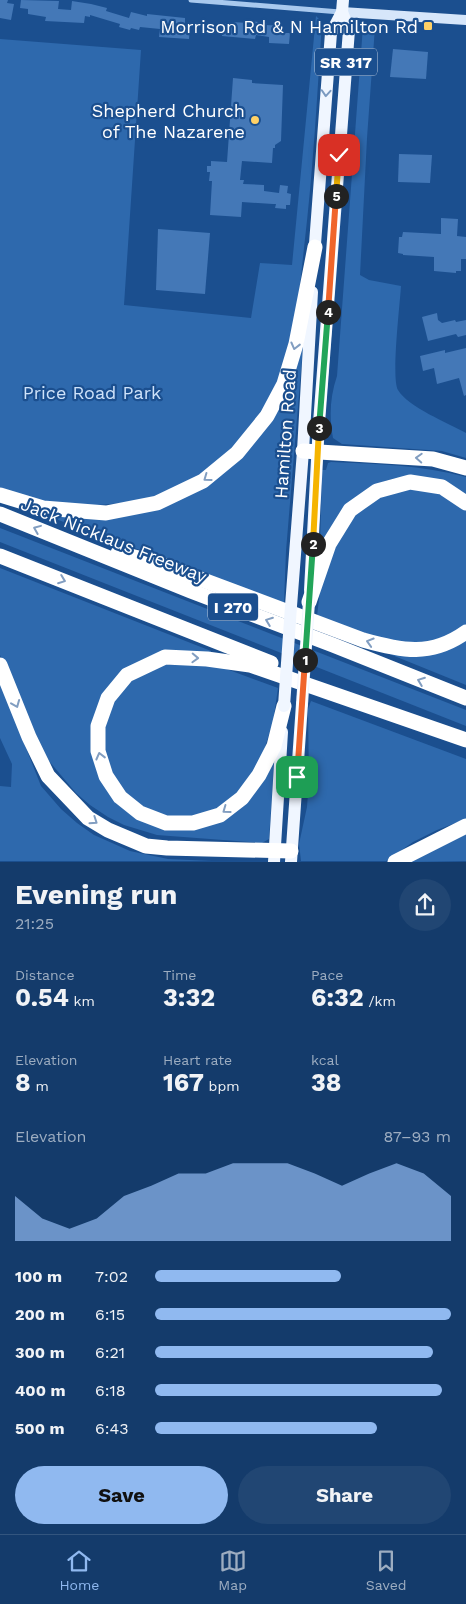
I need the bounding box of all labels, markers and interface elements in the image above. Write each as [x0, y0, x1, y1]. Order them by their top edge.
place label: Morrison Rd & N Hamilton Rd [160, 16, 418, 37]
marker: Morrison Rd & N Hamilton Rd [422, 20, 434, 32]
road number: SR 317 [315, 48, 377, 76]
one-way arrow [321, 89, 332, 97]
place label: Shepherd Church of The Nazarene [92, 100, 245, 142]
marker: Shepherd Church of The Nazarene [249, 114, 261, 126]
pin [318, 134, 360, 176]
icon: check [325, 141, 353, 169]
pin: 5 [324, 184, 348, 208]
text: 5 [332, 188, 341, 204]
pin: 4 [316, 300, 340, 324]
text: 4 [324, 304, 333, 320]
one-way arrow [290, 342, 301, 351]
street label: Hamilton Road [270, 368, 300, 500]
park label: Price Road Park [23, 382, 161, 403]
pin: 3 [306, 416, 332, 440]
text: 3 [315, 420, 324, 436]
one-way arrow [414, 453, 422, 463]
one-way arrow [204, 472, 213, 480]
street label: Jack Nicklaus Freeway [18, 493, 211, 587]
one-way arrow [33, 524, 42, 535]
pin: 2 [300, 532, 326, 556]
text: 2 [309, 536, 318, 552]
one-way arrow [57, 574, 66, 584]
road number: I 270 [208, 594, 258, 620]
one-way arrow [266, 617, 274, 627]
one-way arrow [366, 637, 375, 647]
pin: 1 [292, 648, 318, 672]
text: 1 [302, 652, 309, 668]
one-way arrow [192, 653, 200, 663]
one-way arrow [417, 676, 425, 686]
one-way arrow [10, 699, 20, 707]
one-way arrow [95, 752, 106, 761]
pin [276, 756, 318, 798]
icon: arrive [283, 763, 311, 791]
one-way arrow [222, 804, 232, 813]
one-way arrow [88, 814, 97, 824]
text: Evening run [15, 878, 177, 911]
button: share [399, 879, 451, 931]
text: 21:25 [15, 914, 54, 933]
text: Distance [15, 967, 75, 983]
text: Time [163, 967, 196, 983]
text: Pace [311, 967, 343, 983]
text: 0.54 [15, 983, 69, 1012]
text: 3:32 [163, 983, 215, 1012]
text: 6:32 [311, 983, 364, 1012]
text: km [69, 993, 95, 1009]
text: /km [364, 993, 396, 1009]
text: Elevation [15, 1052, 78, 1068]
text: Heart rate [163, 1052, 232, 1068]
text: kcal [311, 1052, 339, 1068]
text: 8 [15, 1068, 31, 1097]
text: 167 [163, 1068, 204, 1097]
text: 38 [311, 1068, 342, 1097]
text: m [31, 1078, 49, 1094]
text: bpm [204, 1078, 240, 1094]
text: Elevation [15, 1127, 86, 1146]
text: 87–93 m [384, 1127, 451, 1146]
text: 100 m [15, 1267, 62, 1286]
text: 7:02 [95, 1267, 128, 1286]
text: 200 m [15, 1305, 65, 1324]
text: 6:15 [95, 1305, 125, 1324]
text: 300 m [15, 1343, 65, 1362]
text: 6:21 [95, 1343, 125, 1362]
text: 400 m [15, 1381, 66, 1400]
text: 6:18 [95, 1381, 126, 1400]
text: 500 m [15, 1419, 65, 1438]
text: 6:43 [95, 1419, 129, 1438]
button: Save [15, 1466, 228, 1524]
button: Share [238, 1466, 451, 1524]
tab: Home [59, 1547, 99, 1593]
tab: Map [218, 1547, 247, 1593]
tab: Saved [366, 1547, 407, 1593]

